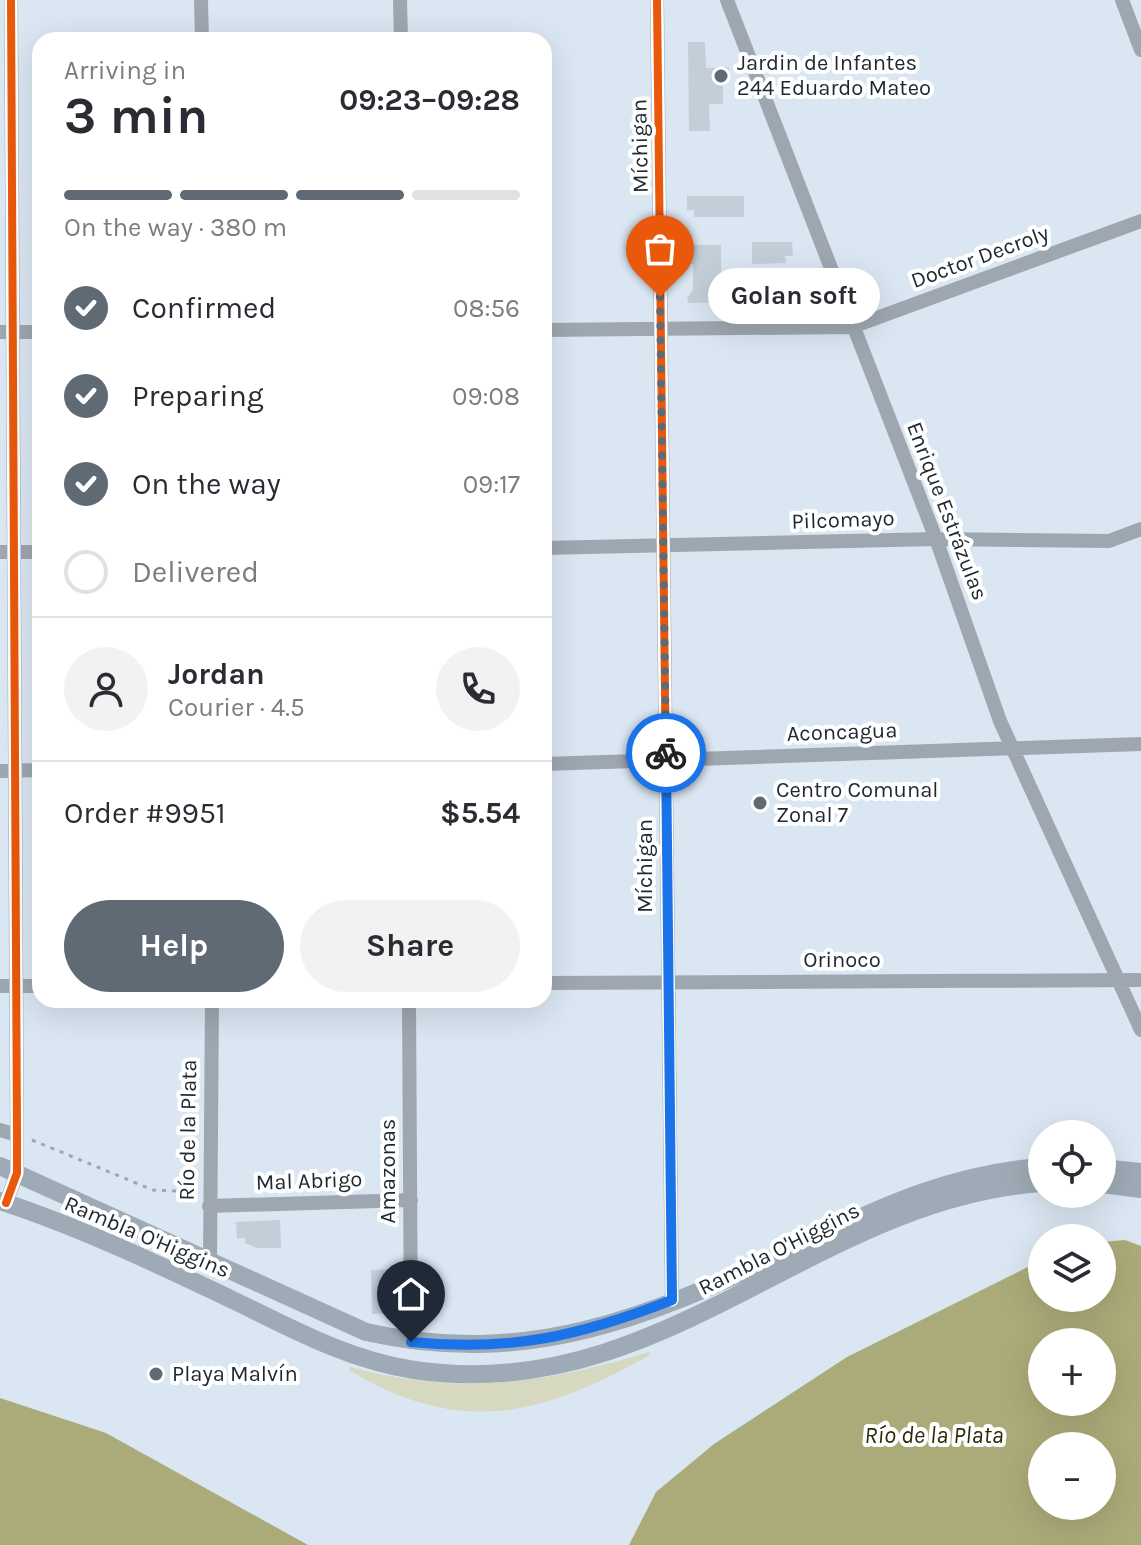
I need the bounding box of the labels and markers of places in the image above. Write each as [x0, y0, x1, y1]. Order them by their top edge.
place label: Jardin de Infantes 244 Eduardo Mateo [737, 50, 931, 101]
marker: Jardin de Infantes 244 Eduardo Mateo [712, 67, 730, 85]
pin [626, 215, 694, 297]
callout: Golan soft [708, 269, 880, 325]
place label: Centro Comunal Zonal 7 [776, 777, 939, 828]
marker: Centro Comunal Zonal 7 [751, 794, 769, 812]
pin [377, 1260, 445, 1342]
place label: Playa Malvín [172, 1361, 298, 1387]
marker: Playa Malvín [147, 1365, 165, 1383]

